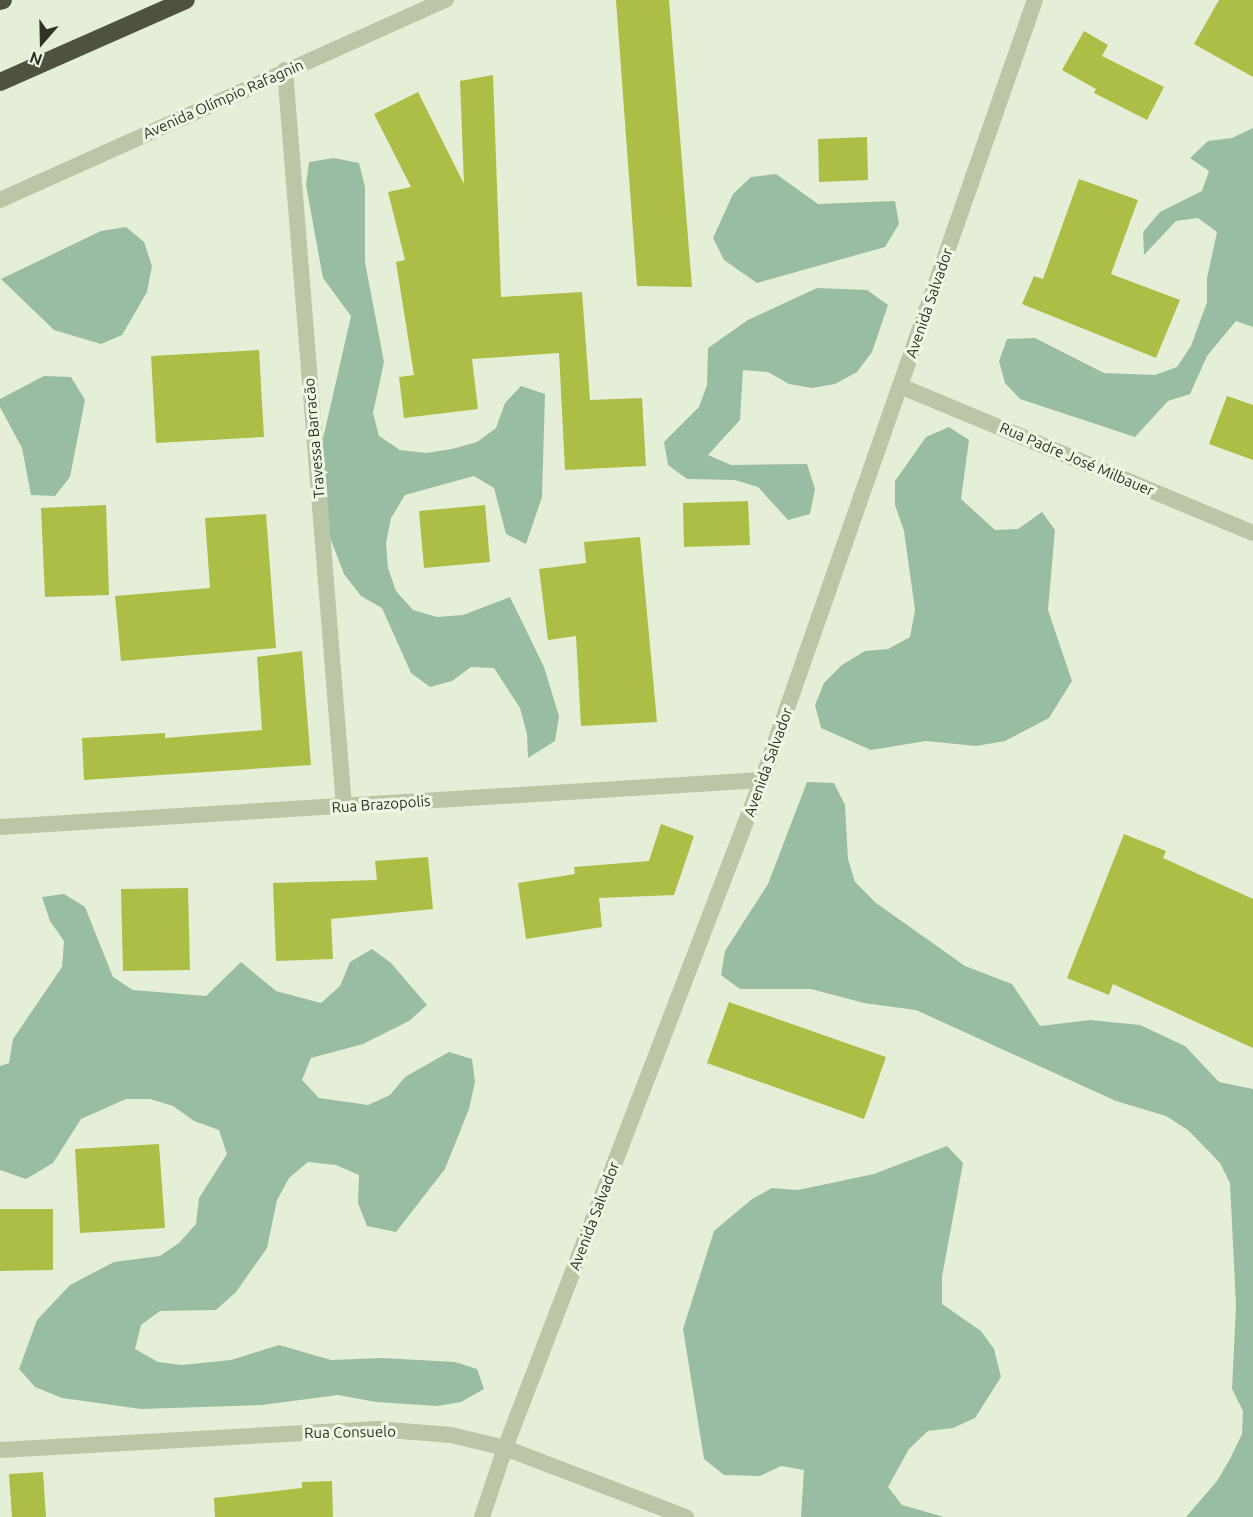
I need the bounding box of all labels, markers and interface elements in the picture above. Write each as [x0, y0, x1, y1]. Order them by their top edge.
north arrow [12, 12, 72, 72]
text: N [27, 48, 45, 69]
street label: Avenida Olímpio Rafagnin [140, 55, 306, 143]
street label: Avenida Salvador [902, 246, 956, 360]
street label: Travessa Barracão [300, 377, 328, 499]
street label: Rua Padre José Milbauer [997, 418, 1157, 500]
street label: Avenida Salvador [740, 705, 796, 819]
street label: Rua Brazopolis [331, 792, 431, 816]
street label: Avenida Salvador [565, 1159, 623, 1273]
street label: Rua Consuelo [304, 1422, 396, 1442]

